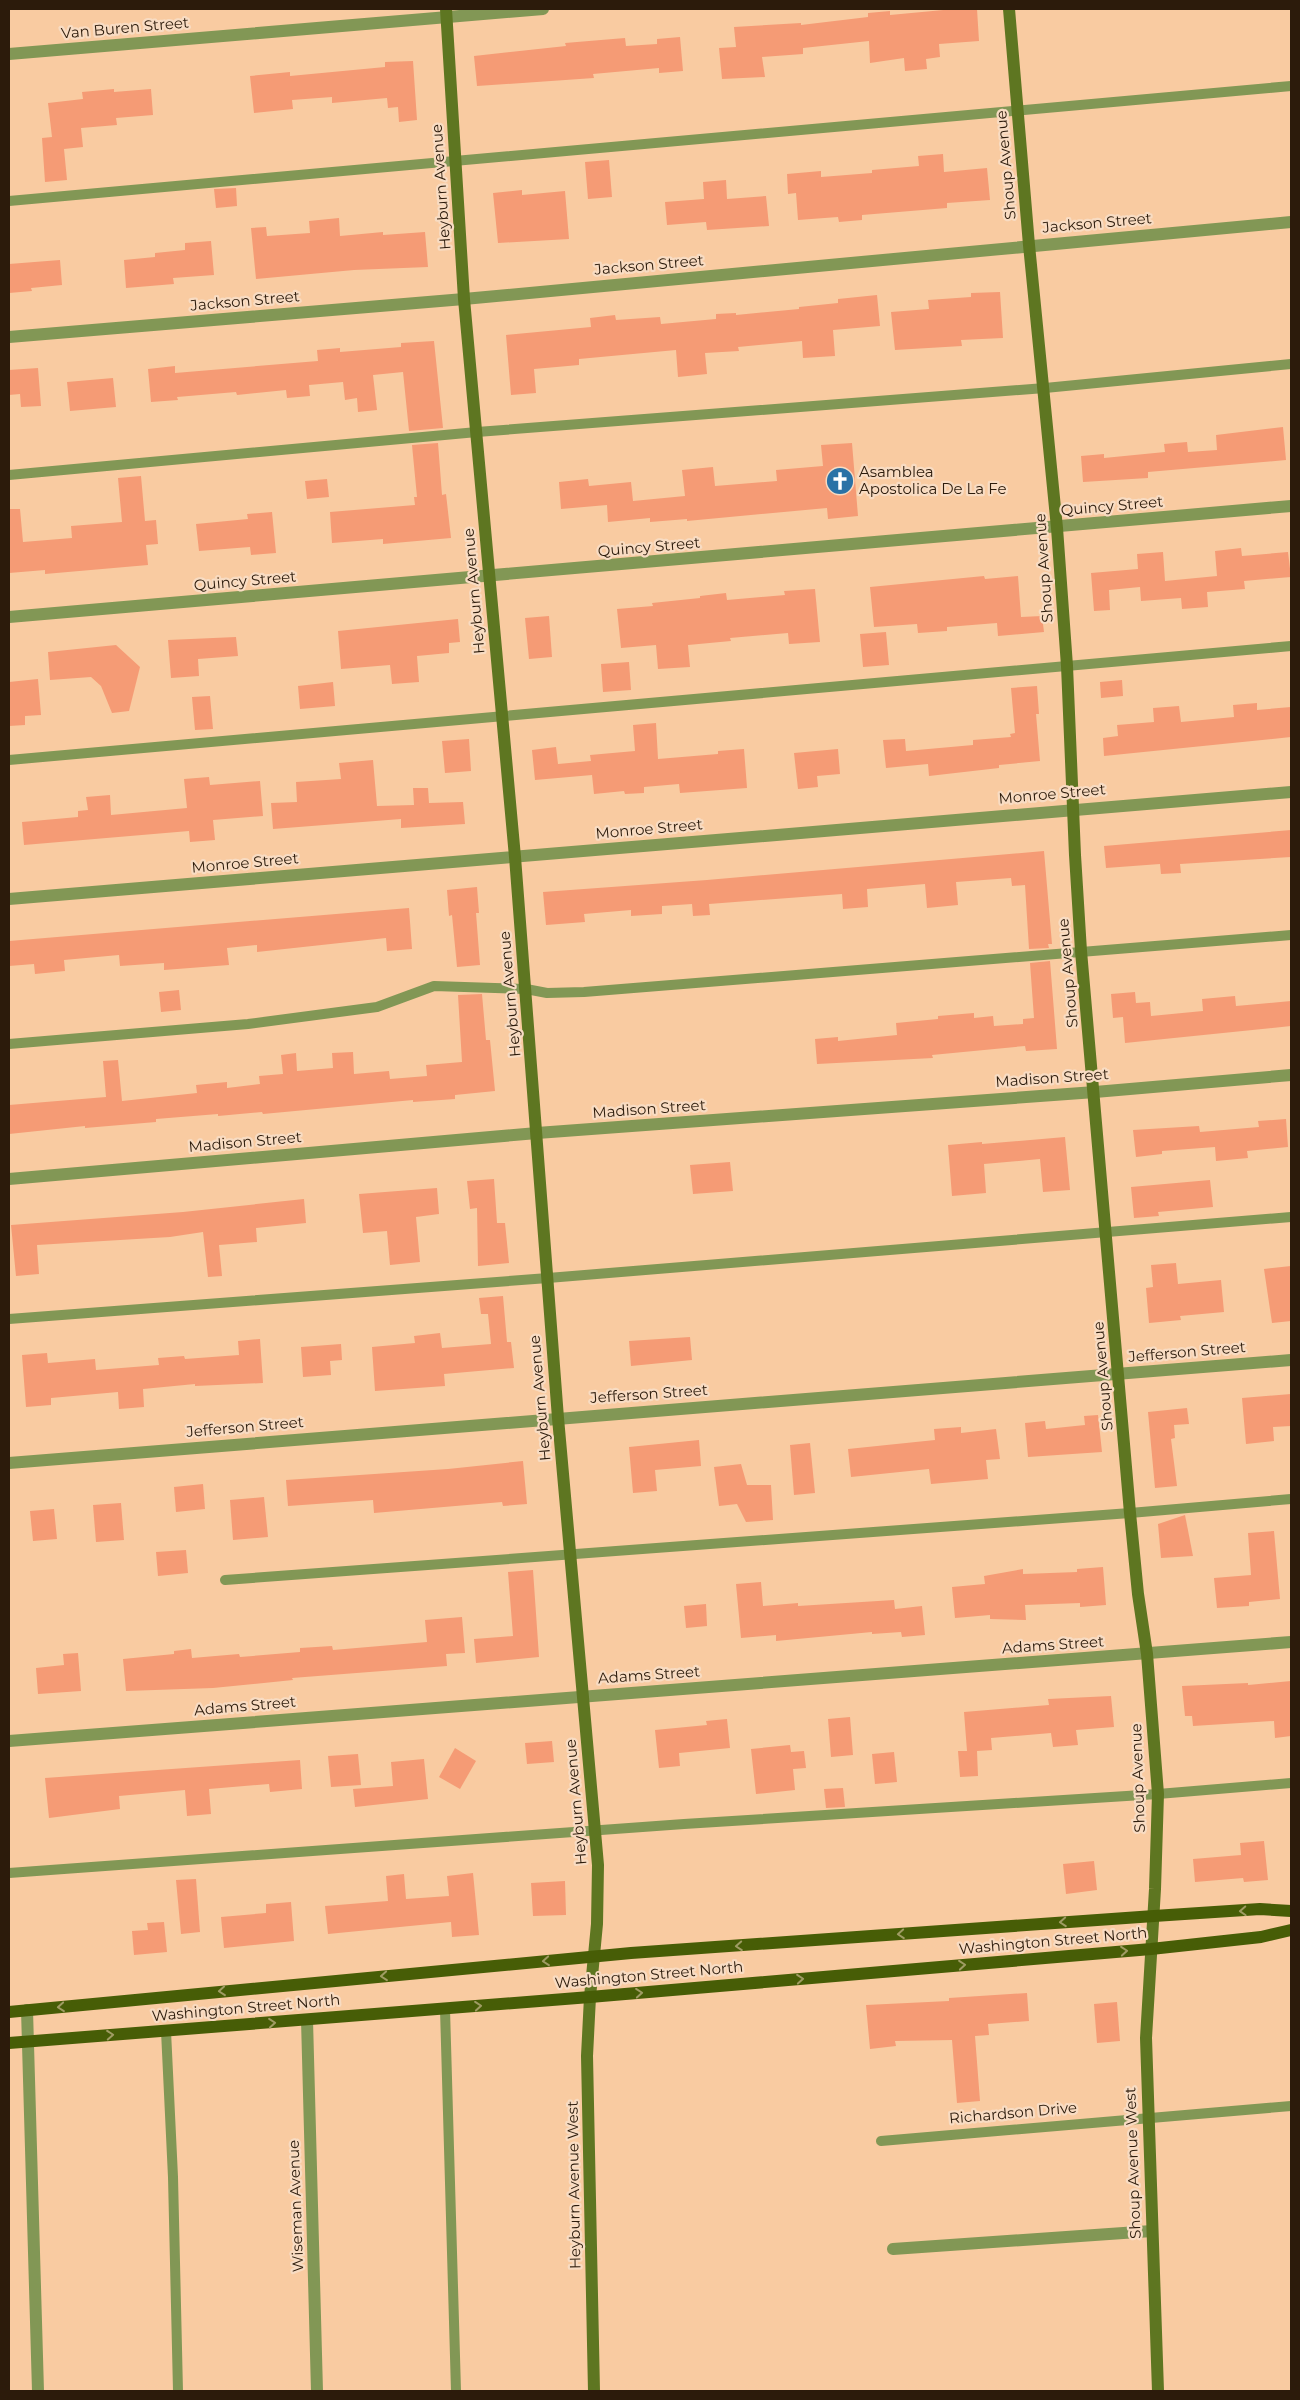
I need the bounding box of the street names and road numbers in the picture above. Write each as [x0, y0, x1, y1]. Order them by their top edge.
street label: Van Buren Street [60, 12, 190, 43]
street label: Shoup Avenue [991, 110, 1020, 220]
street label: Heyburn Avenue [427, 123, 454, 251]
street label: Jackson Street [1041, 208, 1152, 237]
street label: Jackson Street [593, 250, 704, 279]
street label: Jackson Street [189, 286, 300, 315]
street label: Quincy Street [1060, 492, 1164, 519]
street label: Shoup Avenue [1030, 513, 1057, 623]
street label: Heyburn Avenue [459, 527, 488, 655]
street label: Quincy Street [597, 533, 701, 560]
street label: Quincy Street [193, 567, 297, 594]
street label: Monroe Street [998, 779, 1106, 808]
street label: Monroe Street [595, 814, 703, 843]
street label: Monroe Street [191, 848, 299, 877]
street label: Shoup Avenue [1053, 918, 1082, 1028]
street label: Heyburn Avenue [495, 930, 524, 1058]
street label: Madison Street [995, 1064, 1109, 1091]
street label: Madison Street [592, 1095, 706, 1122]
street label: Madison Street [188, 1127, 302, 1156]
street label: Shoup Avenue [1088, 1321, 1117, 1431]
street label: Heyburn Avenue [525, 1334, 554, 1462]
street label: Jefferson Street [1126, 1337, 1246, 1366]
street label: Jefferson Street [589, 1380, 708, 1407]
street label: Jefferson Street [184, 1412, 304, 1441]
street label: Adams Street [1001, 1631, 1105, 1658]
street label: Adams Street [597, 1661, 701, 1688]
street label: Adams Street [193, 1692, 297, 1719]
street label: Shoup Avenue [1126, 1723, 1149, 1833]
street label: Heyburn Avenue [561, 1738, 590, 1866]
street label: Washington Street North [958, 1923, 1148, 1958]
street label: Washington Street North [554, 1957, 744, 1992]
street label: Washington Street North [151, 1990, 341, 2025]
street label: Shoup Avenue West [1120, 2087, 1145, 2239]
street label: Richardson Drive [948, 2097, 1078, 2128]
street label: Heyburn Avenue West [563, 2101, 584, 2269]
street label: Wiseman Avenue [284, 2140, 307, 2272]

